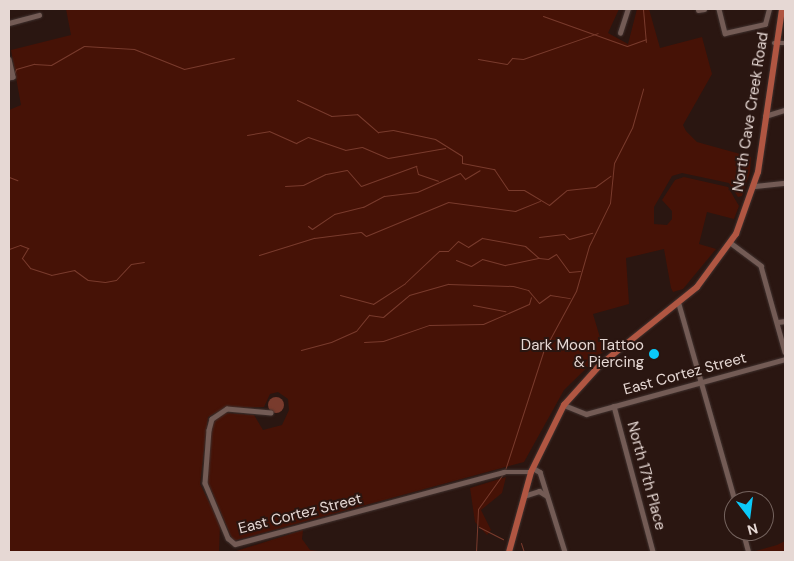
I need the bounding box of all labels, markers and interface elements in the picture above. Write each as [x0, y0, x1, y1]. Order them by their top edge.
street label: North Cave Creek Road [729, 31, 773, 193]
place label: Dark Moon Tattoo & Piercing [521, 336, 644, 371]
marker: Dark Moon Tattoo & Piercing [648, 348, 660, 360]
street label: East Cortez Street [622, 349, 748, 399]
street label: North 17th Place [623, 420, 669, 532]
street label: East Cortez Street [236, 490, 364, 538]
north arrow [724, 491, 774, 541]
text: N [745, 520, 760, 540]

